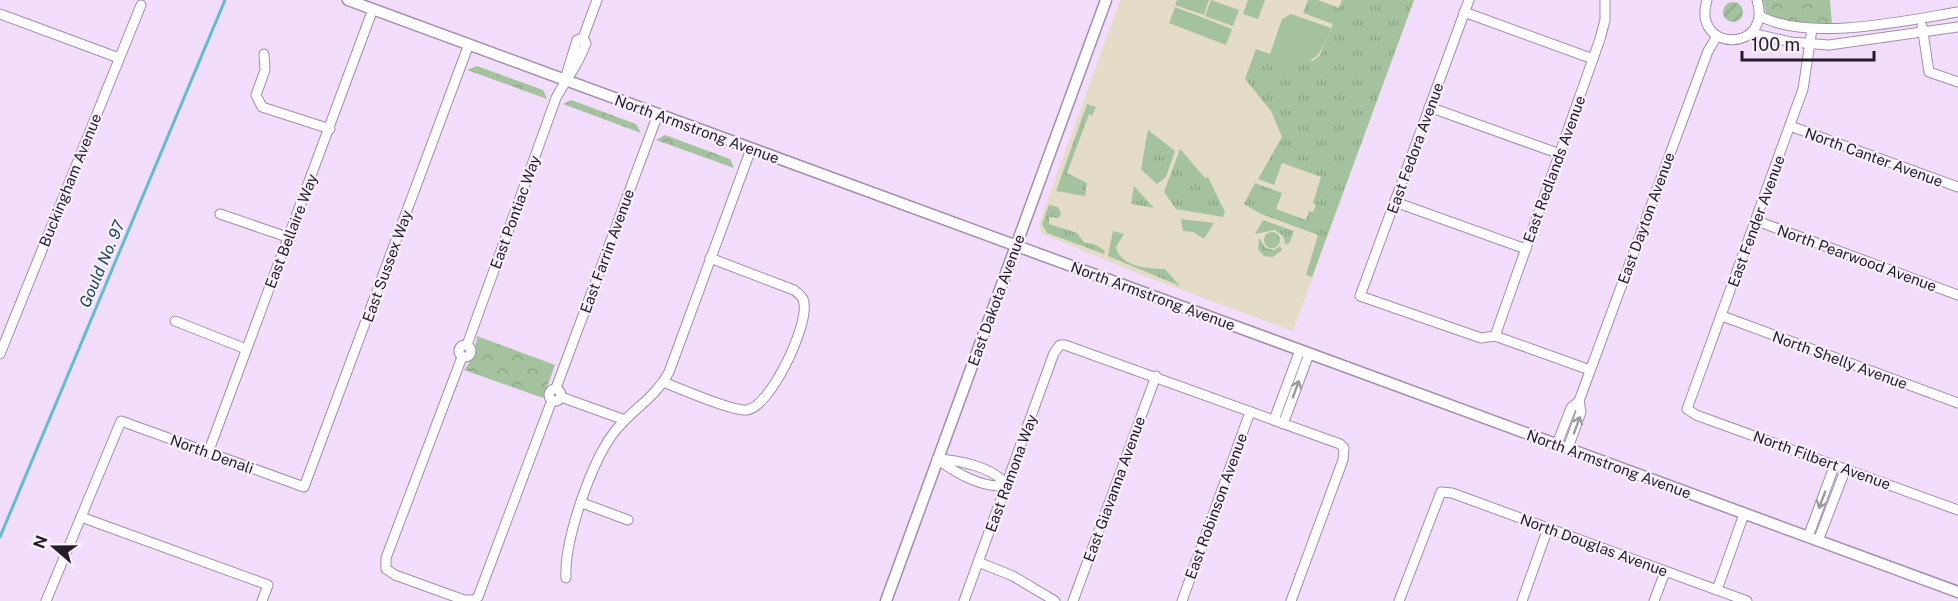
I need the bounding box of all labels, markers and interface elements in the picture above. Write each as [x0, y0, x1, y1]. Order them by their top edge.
scale bar [1742, 24, 1874, 62]
text: 100 m [1751, 34, 1800, 55]
street label: East Fedora Avenue [1383, 80, 1447, 216]
street label: North Armstrong Avenue [613, 91, 781, 167]
street label: East Redlands Avenue [1520, 93, 1588, 245]
street label: Buckingham Avenue [36, 111, 104, 249]
street label: North Canter Avenue [1803, 124, 1945, 190]
street label: East Dayton Avenue [1614, 150, 1678, 286]
street label: East Pontiac Way [487, 153, 543, 271]
street label: East Fender Avenue [1724, 153, 1788, 289]
street label: East Bellaire Way [261, 171, 321, 291]
street label: East Farrin Avenue [577, 187, 637, 315]
street label: East Sussex Way [359, 208, 415, 324]
water label: Gould No. 97 [75, 217, 129, 310]
street label: North Pearwood Avenue [1775, 221, 1939, 295]
street label: East Dakota Avenue [964, 232, 1028, 368]
street label: North Armstrong Avenue [1069, 258, 1237, 334]
street label: North Shelly Avenue [1770, 328, 1910, 392]
one-way arrow [1292, 380, 1303, 398]
street label: East Ramona Way [982, 412, 1040, 534]
street label: East Giavanna Avenue [1080, 414, 1148, 564]
one-way arrow [1572, 416, 1583, 435]
street label: North Armstrong Avenue [1525, 426, 1693, 502]
street label: North Filbert Avenue [1751, 427, 1893, 493]
street label: North Denali [168, 431, 256, 477]
street label: East Robinson Avenue [1182, 431, 1250, 581]
one-way arrow [1815, 491, 1826, 509]
street label: North Douglas Avenue [1518, 510, 1670, 580]
north arrow [24, 517, 84, 577]
text: N [29, 533, 51, 551]

